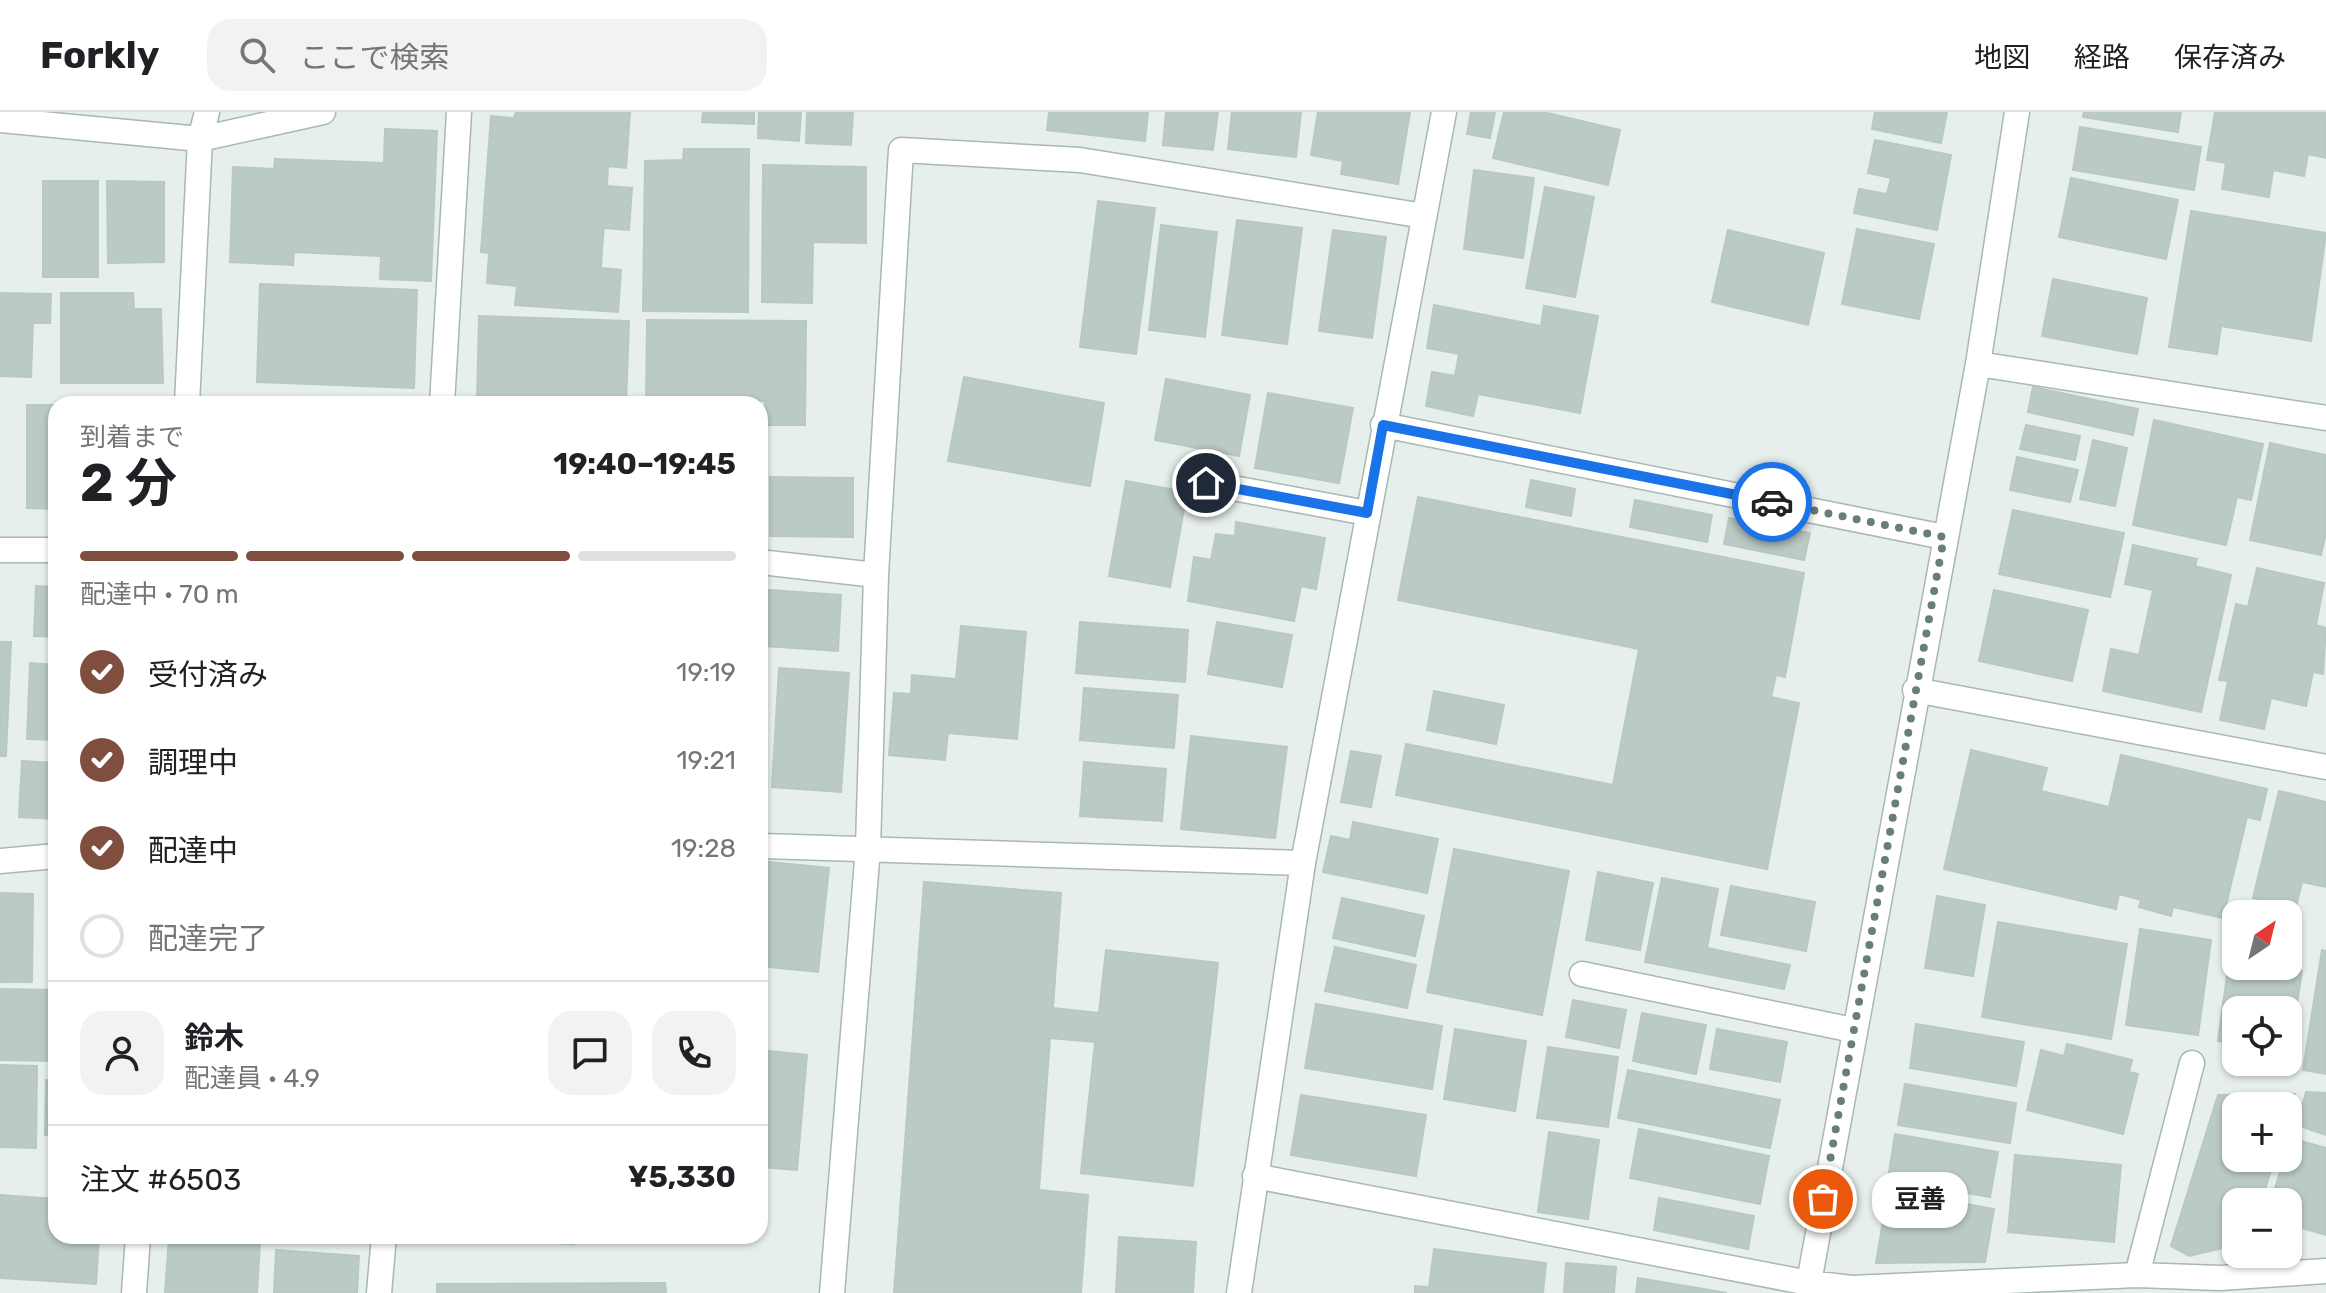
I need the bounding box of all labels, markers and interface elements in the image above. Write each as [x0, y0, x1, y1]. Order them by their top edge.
search box [207, 19, 767, 91]
text: Forkly [40, 32, 159, 78]
icon: search [235, 33, 279, 77]
text: ここで検索 [299, 40, 449, 76]
text: 地図 [1974, 41, 2030, 74]
text: 経路 [2074, 41, 2130, 74]
text: 保存済み [2174, 41, 2286, 74]
text: 到着まで [80, 422, 184, 453]
text: 19:40–19:45 [553, 446, 736, 482]
pin [1172, 449, 1240, 517]
text: 2 分 [80, 452, 177, 514]
icon: home [1184, 461, 1228, 505]
courier [1732, 462, 1812, 542]
icon: car [1750, 480, 1794, 524]
text: 配達中 · 70 m [80, 579, 239, 610]
icon: check [80, 650, 124, 694]
text: 受付済み [148, 657, 268, 693]
text: 19:19 [676, 657, 736, 688]
icon: check [80, 738, 124, 782]
text: 調理中 [148, 745, 238, 781]
text: 19:21 [676, 745, 736, 776]
icon: check [80, 826, 124, 870]
text: 配達中 [148, 833, 238, 869]
text: 19:28 [671, 833, 736, 864]
north arrow [2222, 900, 2302, 980]
map controls [2222, 900, 2302, 1268]
text: 配達完了 [148, 921, 268, 957]
button: locate [2222, 996, 2302, 1076]
button: person [80, 1011, 164, 1095]
button: chat [548, 1011, 632, 1095]
button: phone [652, 1011, 736, 1095]
text: 鈴木 [184, 1020, 244, 1056]
text: 配達員 · 4.9 [184, 1063, 320, 1094]
button: + [2222, 1092, 2302, 1172]
text: ¥5,330 [628, 1159, 736, 1195]
text: 注文 #6503 [80, 1162, 241, 1198]
pin [1789, 1165, 1857, 1233]
callout: 豆善 [1871, 1171, 1967, 1227]
icon: bag [1801, 1177, 1845, 1221]
text: 豆善 [1894, 1184, 1946, 1215]
button: − [2222, 1188, 2302, 1268]

